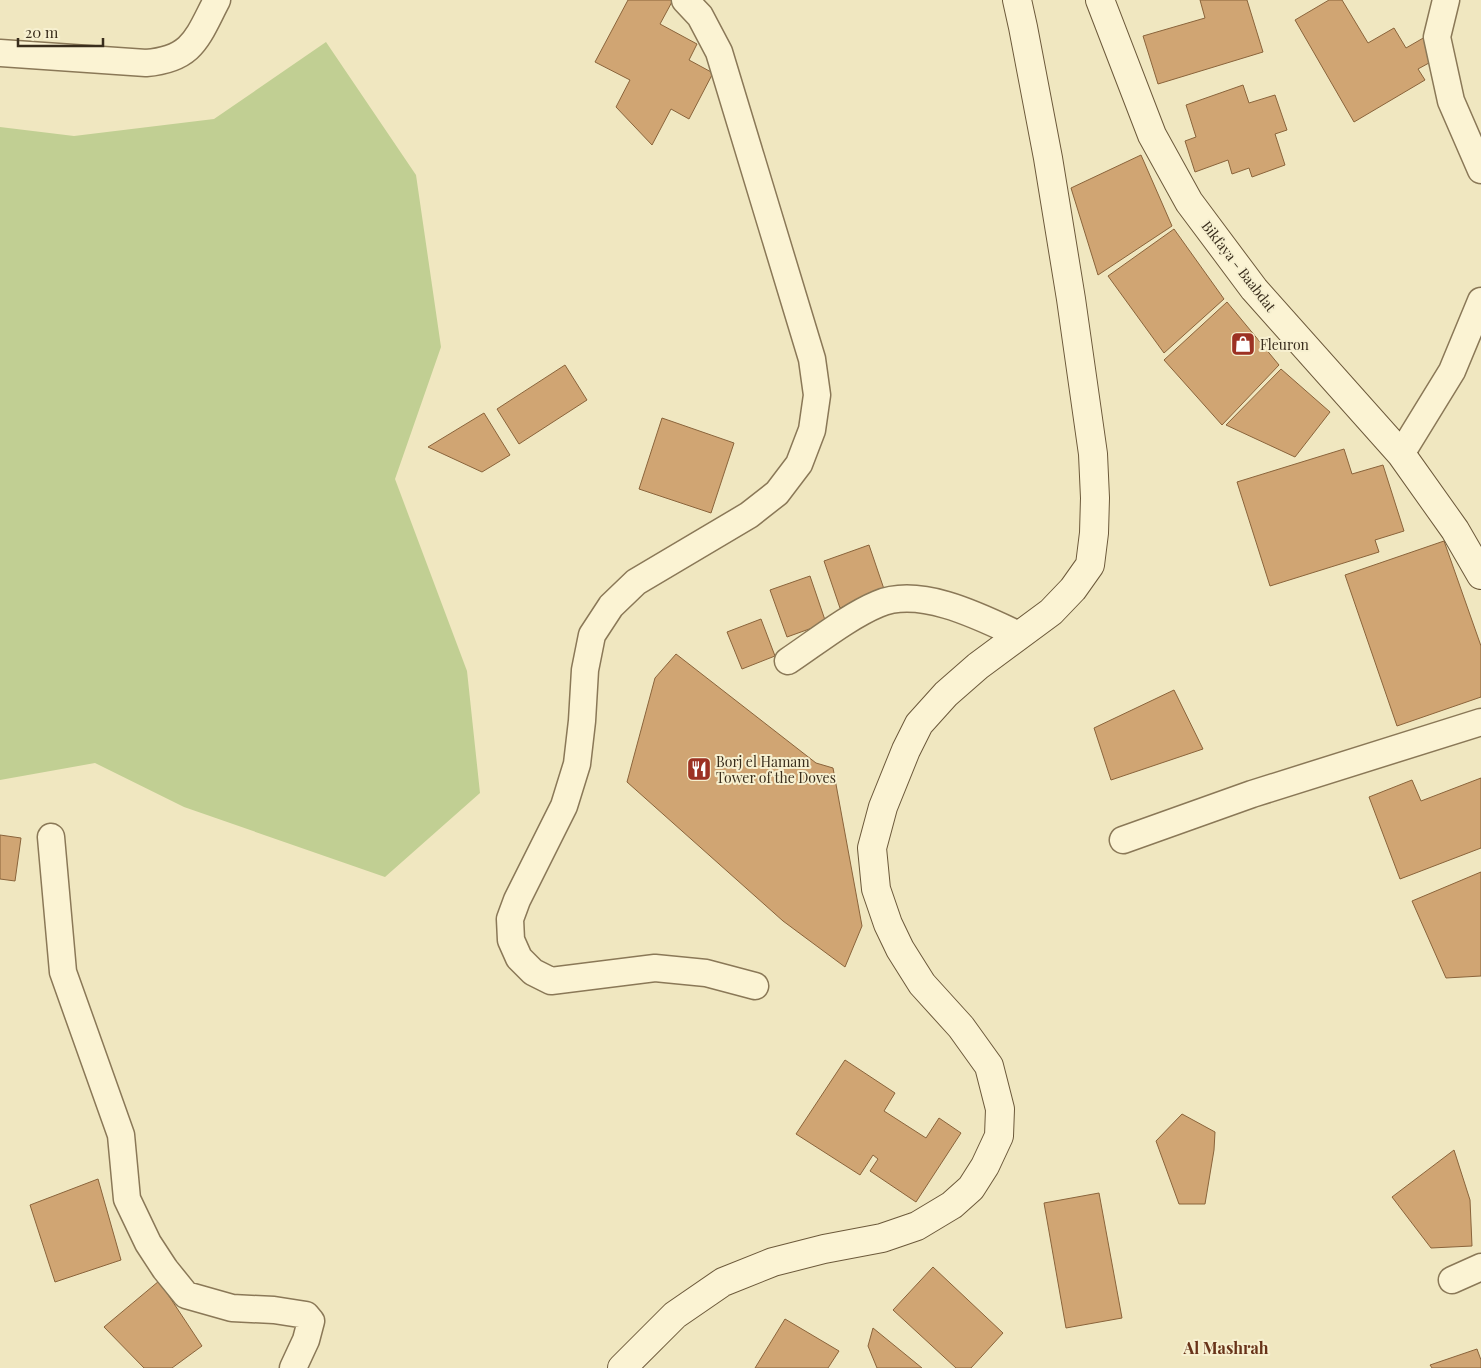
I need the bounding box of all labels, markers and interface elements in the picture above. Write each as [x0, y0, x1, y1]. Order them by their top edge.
scale bar [18, 15, 102, 47]
text: 20 m [25, 22, 59, 42]
street label: Bikfaya - Baabdat [1198, 217, 1281, 316]
shop icon: Fleuron [1230, 331, 1256, 357]
place label: Fleuron [1260, 335, 1310, 354]
place label: Borj el Hamam Tower of the Doves [716, 752, 836, 787]
restaurant icon: Borj el Hamam Tower of the Doves [686, 756, 712, 782]
district label: Al Mashrah [1182, 1337, 1269, 1358]

